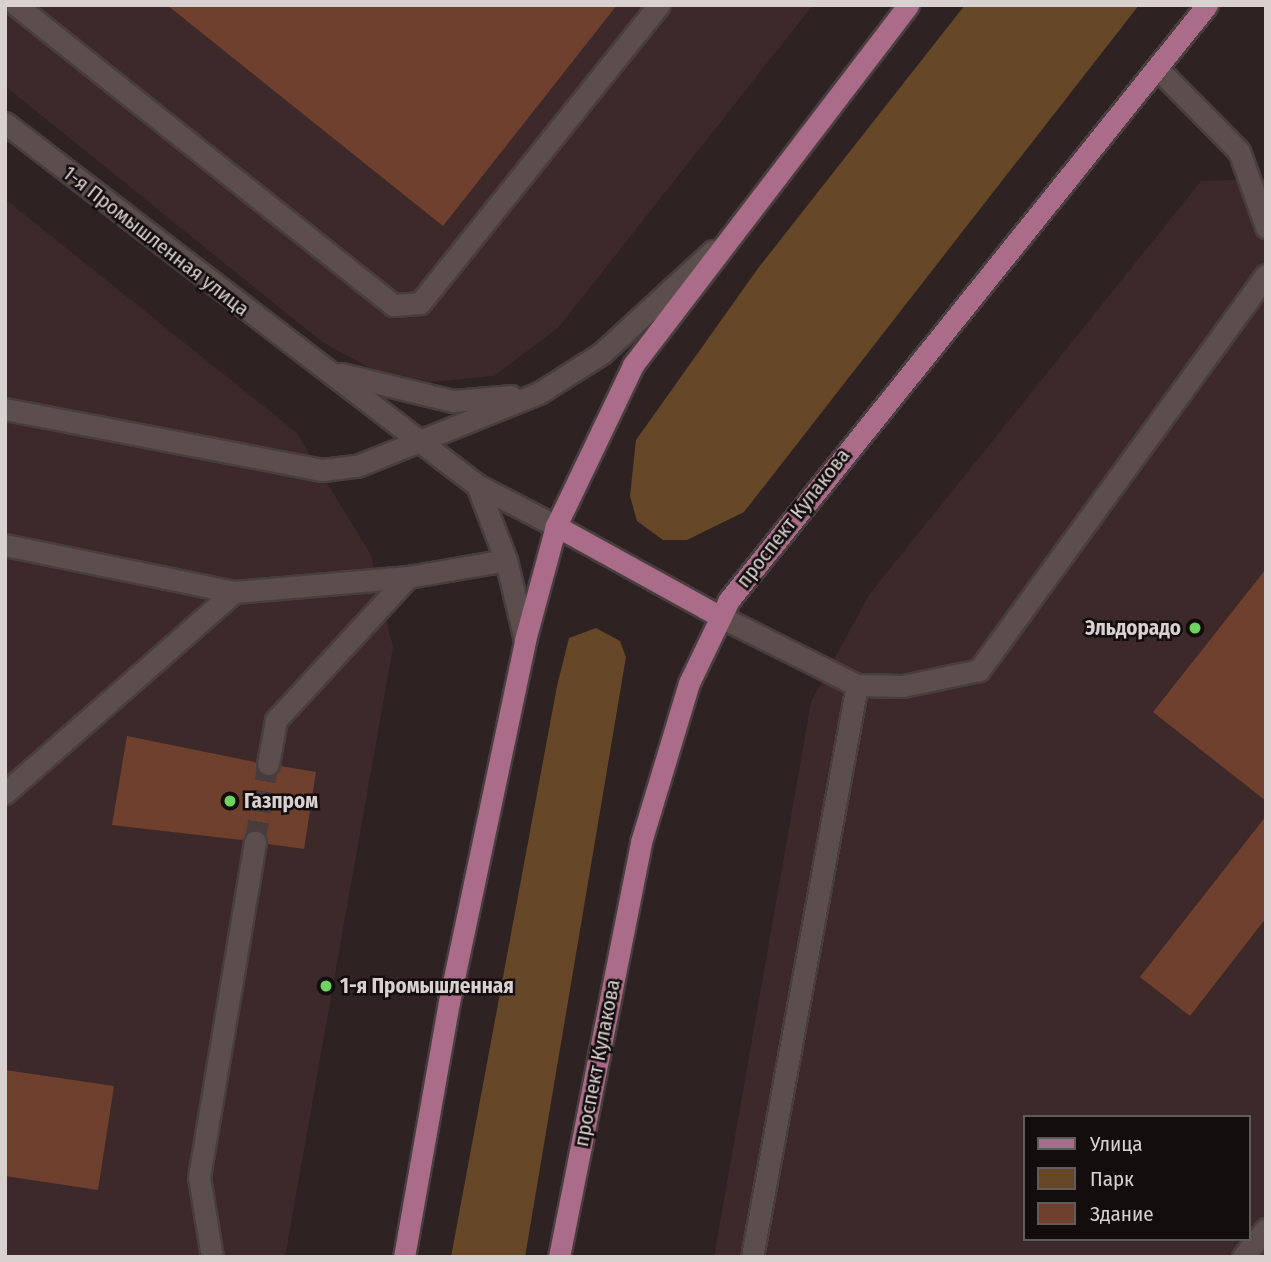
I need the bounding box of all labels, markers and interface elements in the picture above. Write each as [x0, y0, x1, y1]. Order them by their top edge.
street label: 1-я Промышленная улица [58, 160, 254, 322]
street label: проспект Кулакова [731, 443, 855, 593]
place label: Эльдорадо [1085, 615, 1181, 641]
marker: Эльдорадо [1187, 620, 1203, 636]
place label: Газпром [244, 788, 318, 814]
marker: Газпром [222, 793, 238, 809]
place label: 1-я Промышленная [340, 973, 514, 999]
street label: проспект Кулакова [568, 977, 626, 1149]
marker: 1-я Промышленная [318, 978, 334, 994]
legend [1023, 1115, 1250, 1241]
text: Улица [1090, 1131, 1143, 1157]
text: Парк [1090, 1166, 1134, 1192]
text: Здание [1090, 1201, 1154, 1227]

